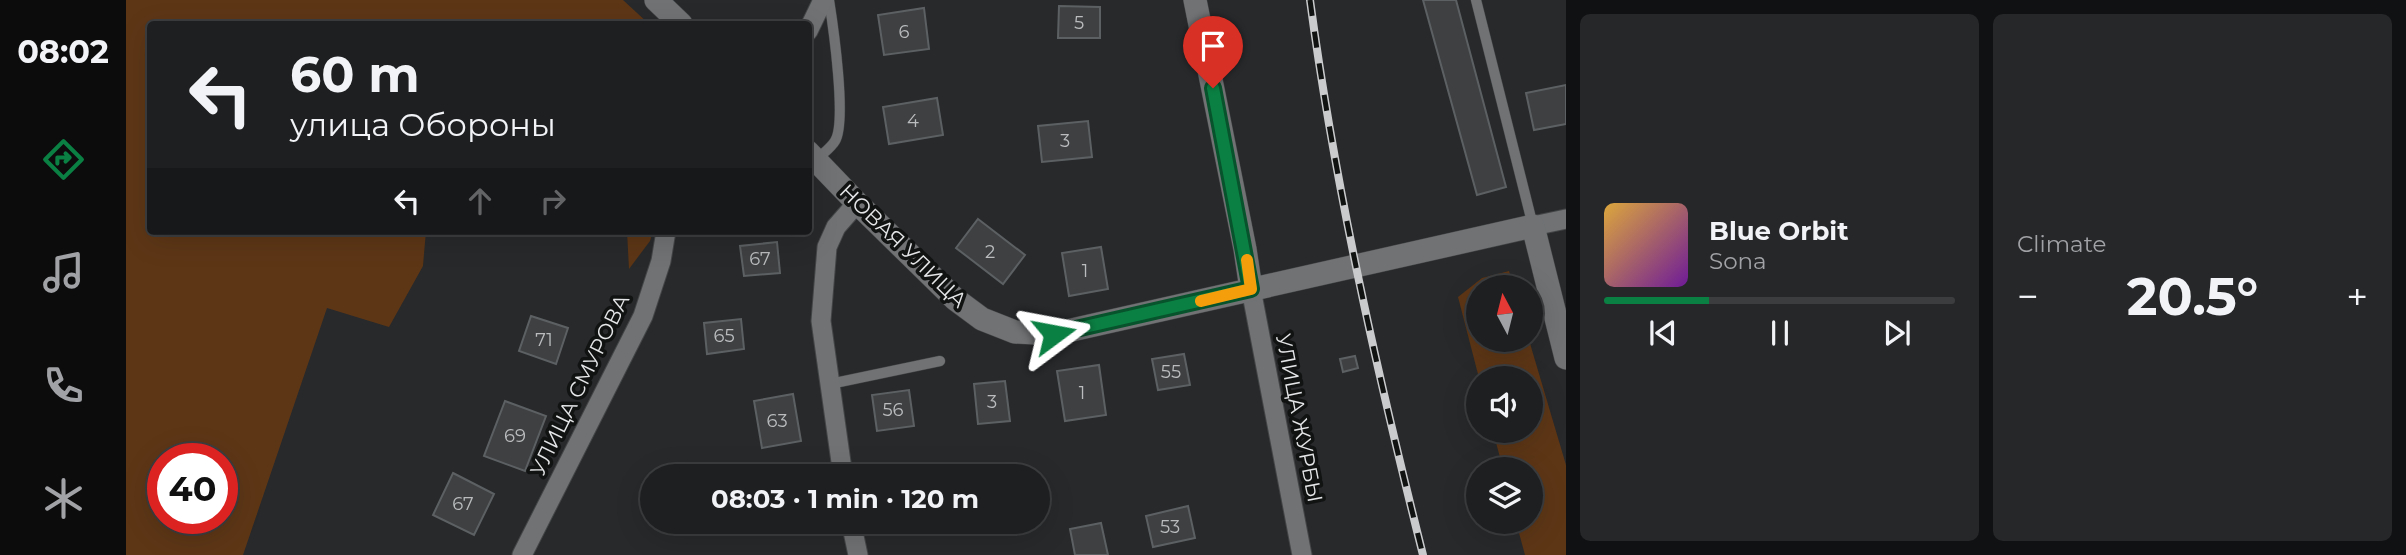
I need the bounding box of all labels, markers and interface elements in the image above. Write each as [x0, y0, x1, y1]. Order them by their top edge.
house number: 5 [1074, 12, 1084, 34]
pin [1183, 16, 1243, 88]
house number: 6 [899, 21, 910, 43]
icon: arrive [1194, 27, 1232, 65]
text: 08:02 [17, 32, 109, 71]
text: 60 m [290, 45, 420, 104]
icon: left [175, 49, 266, 140]
text: улица Обороны [290, 105, 556, 144]
house number: 4 [907, 110, 919, 132]
house number: 3 [1060, 130, 1070, 152]
icon: directions [39, 135, 88, 184]
street label: НОВАЯ УЛИЦА [835, 179, 972, 313]
icon: left [388, 182, 426, 220]
icon: ahead [461, 182, 499, 220]
icon: right [534, 182, 572, 220]
text: Blue Orbit [1709, 215, 1848, 247]
text: Climate [2017, 230, 2106, 258]
house number: 2 [985, 241, 995, 263]
text: Sona [1709, 247, 1767, 275]
icon: music [39, 248, 88, 297]
house number: 67 [749, 248, 771, 270]
house number: 1 [1082, 260, 1088, 282]
text: 20.5° [2127, 265, 2258, 328]
text: − [2017, 273, 2039, 320]
text: + [2346, 273, 2368, 320]
north arrow [1466, 275, 1544, 352]
map controls [1466, 275, 1543, 534]
street label: УЛИЦА СМУРОВА [525, 290, 635, 480]
position arrow [1017, 297, 1091, 371]
icon: previous [1644, 314, 1682, 352]
icon: pause [1761, 314, 1799, 352]
icon: next [1878, 314, 1916, 352]
house number: 65 [713, 325, 735, 347]
house number: 71 [535, 329, 553, 351]
street label: УЛИЦА ЖУРБЫ [1271, 331, 1328, 504]
icon: phone [39, 361, 88, 410]
house number: 55 [1161, 361, 1181, 383]
button: sound [1466, 366, 1543, 443]
house number: 1 [1079, 382, 1085, 404]
house number: 3 [987, 391, 997, 413]
house number: 56 [882, 399, 904, 421]
house number: 63 [766, 410, 788, 432]
house number: 69 [504, 425, 526, 447]
speed limit sign: 40 [147, 443, 238, 534]
button: layers [1466, 457, 1543, 534]
icon: climate [39, 474, 88, 523]
text: 08:03 · 1 min · 120 m [711, 483, 979, 515]
house number: 67 [452, 493, 474, 515]
house number: 53 [1160, 516, 1180, 538]

